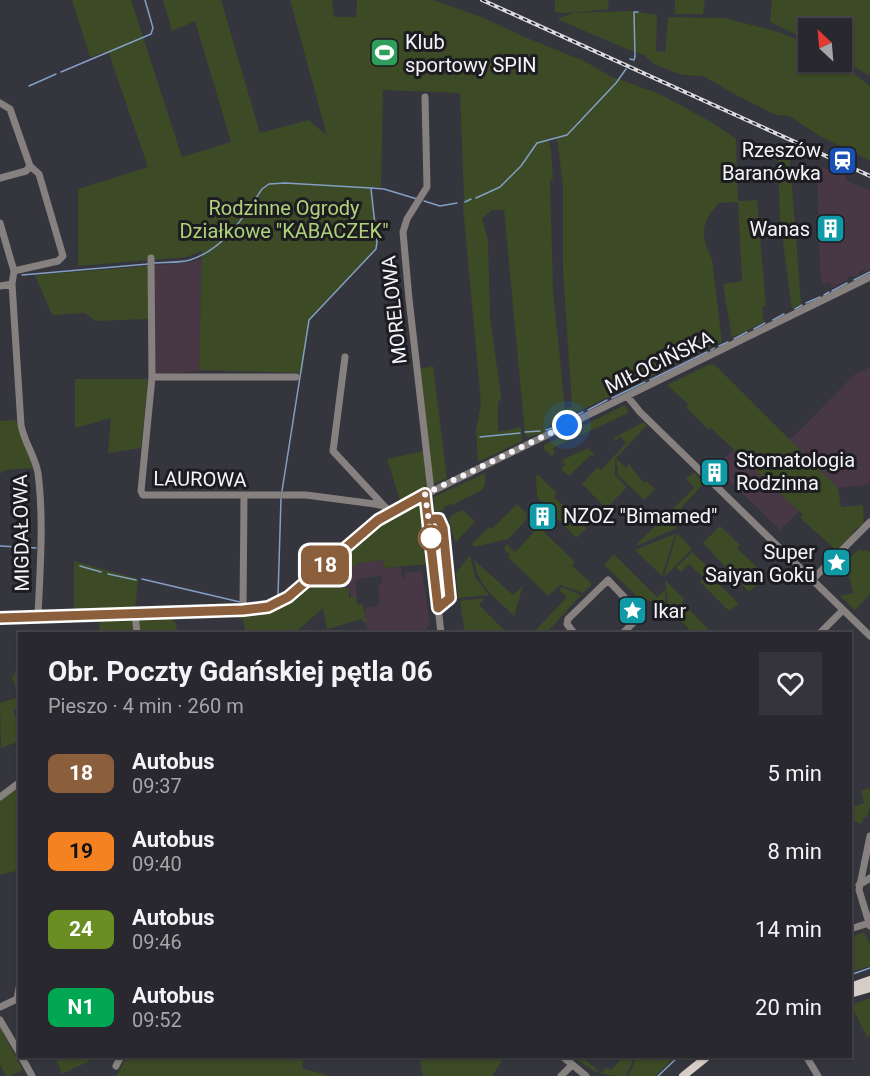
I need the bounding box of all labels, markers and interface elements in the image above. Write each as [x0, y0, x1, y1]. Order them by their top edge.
north arrow [798, 18, 852, 72]
map controls [798, 18, 852, 72]
place label: Klub sportowy SPIN [405, 30, 537, 77]
sports icon: Klub sportowy SPIN [368, 37, 400, 69]
place label: Rzeszów Baranówka [722, 138, 821, 185]
station icon: Rzeszów Baranówka [826, 145, 858, 177]
park label: Rodzinne Ogrody Działkowe "KABACZEK" [179, 196, 389, 243]
building icon: Wanas [815, 213, 847, 245]
place label: Wanas [749, 217, 810, 241]
street label: MORELOWA [376, 254, 412, 366]
street label: MIŁOCIŃSKA [601, 325, 717, 399]
your location [552, 410, 582, 440]
place label: Stomatologia Rodzinna [736, 448, 855, 495]
building icon: Stomatologia Rodzinna [699, 456, 731, 488]
street label: LAUROWA [153, 466, 247, 492]
street label: MIGDAŁOWA [8, 474, 34, 592]
building icon: NZOZ "Bimamed" [526, 500, 558, 532]
place label: NZOZ "Bimamed" [563, 504, 717, 528]
unlabelled marker [418, 525, 444, 551]
place label: Super Saiyan Gokū [705, 540, 815, 587]
line badge: 18 [298, 546, 352, 584]
place icon: Super Saiyan Gokū [820, 547, 852, 579]
text: 18 [313, 553, 337, 577]
place icon: Ikar [616, 595, 648, 627]
place label: Ikar [653, 599, 686, 623]
button: heart [759, 652, 822, 715]
text: Obr. Poczty Gdańskiej pętla 06 [48, 655, 433, 688]
text: Pieszo · 4 min · 260 m [48, 694, 244, 718]
text: Autobus [132, 749, 215, 774]
text: 18 [69, 761, 93, 785]
text: 5 min [767, 761, 822, 786]
text: 09:37 [132, 774, 182, 798]
text: Autobus [132, 827, 215, 852]
text: 19 [69, 839, 93, 863]
text: 8 min [767, 839, 822, 864]
text: 09:40 [132, 852, 182, 876]
text: Autobus [132, 905, 215, 930]
text: 24 [69, 917, 93, 941]
text: 14 min [755, 917, 822, 942]
text: 09:46 [132, 930, 182, 954]
text: Autobus [132, 983, 215, 1008]
text: N1 [68, 995, 94, 1019]
text: 20 min [755, 995, 822, 1020]
text: 09:52 [132, 1008, 182, 1032]

